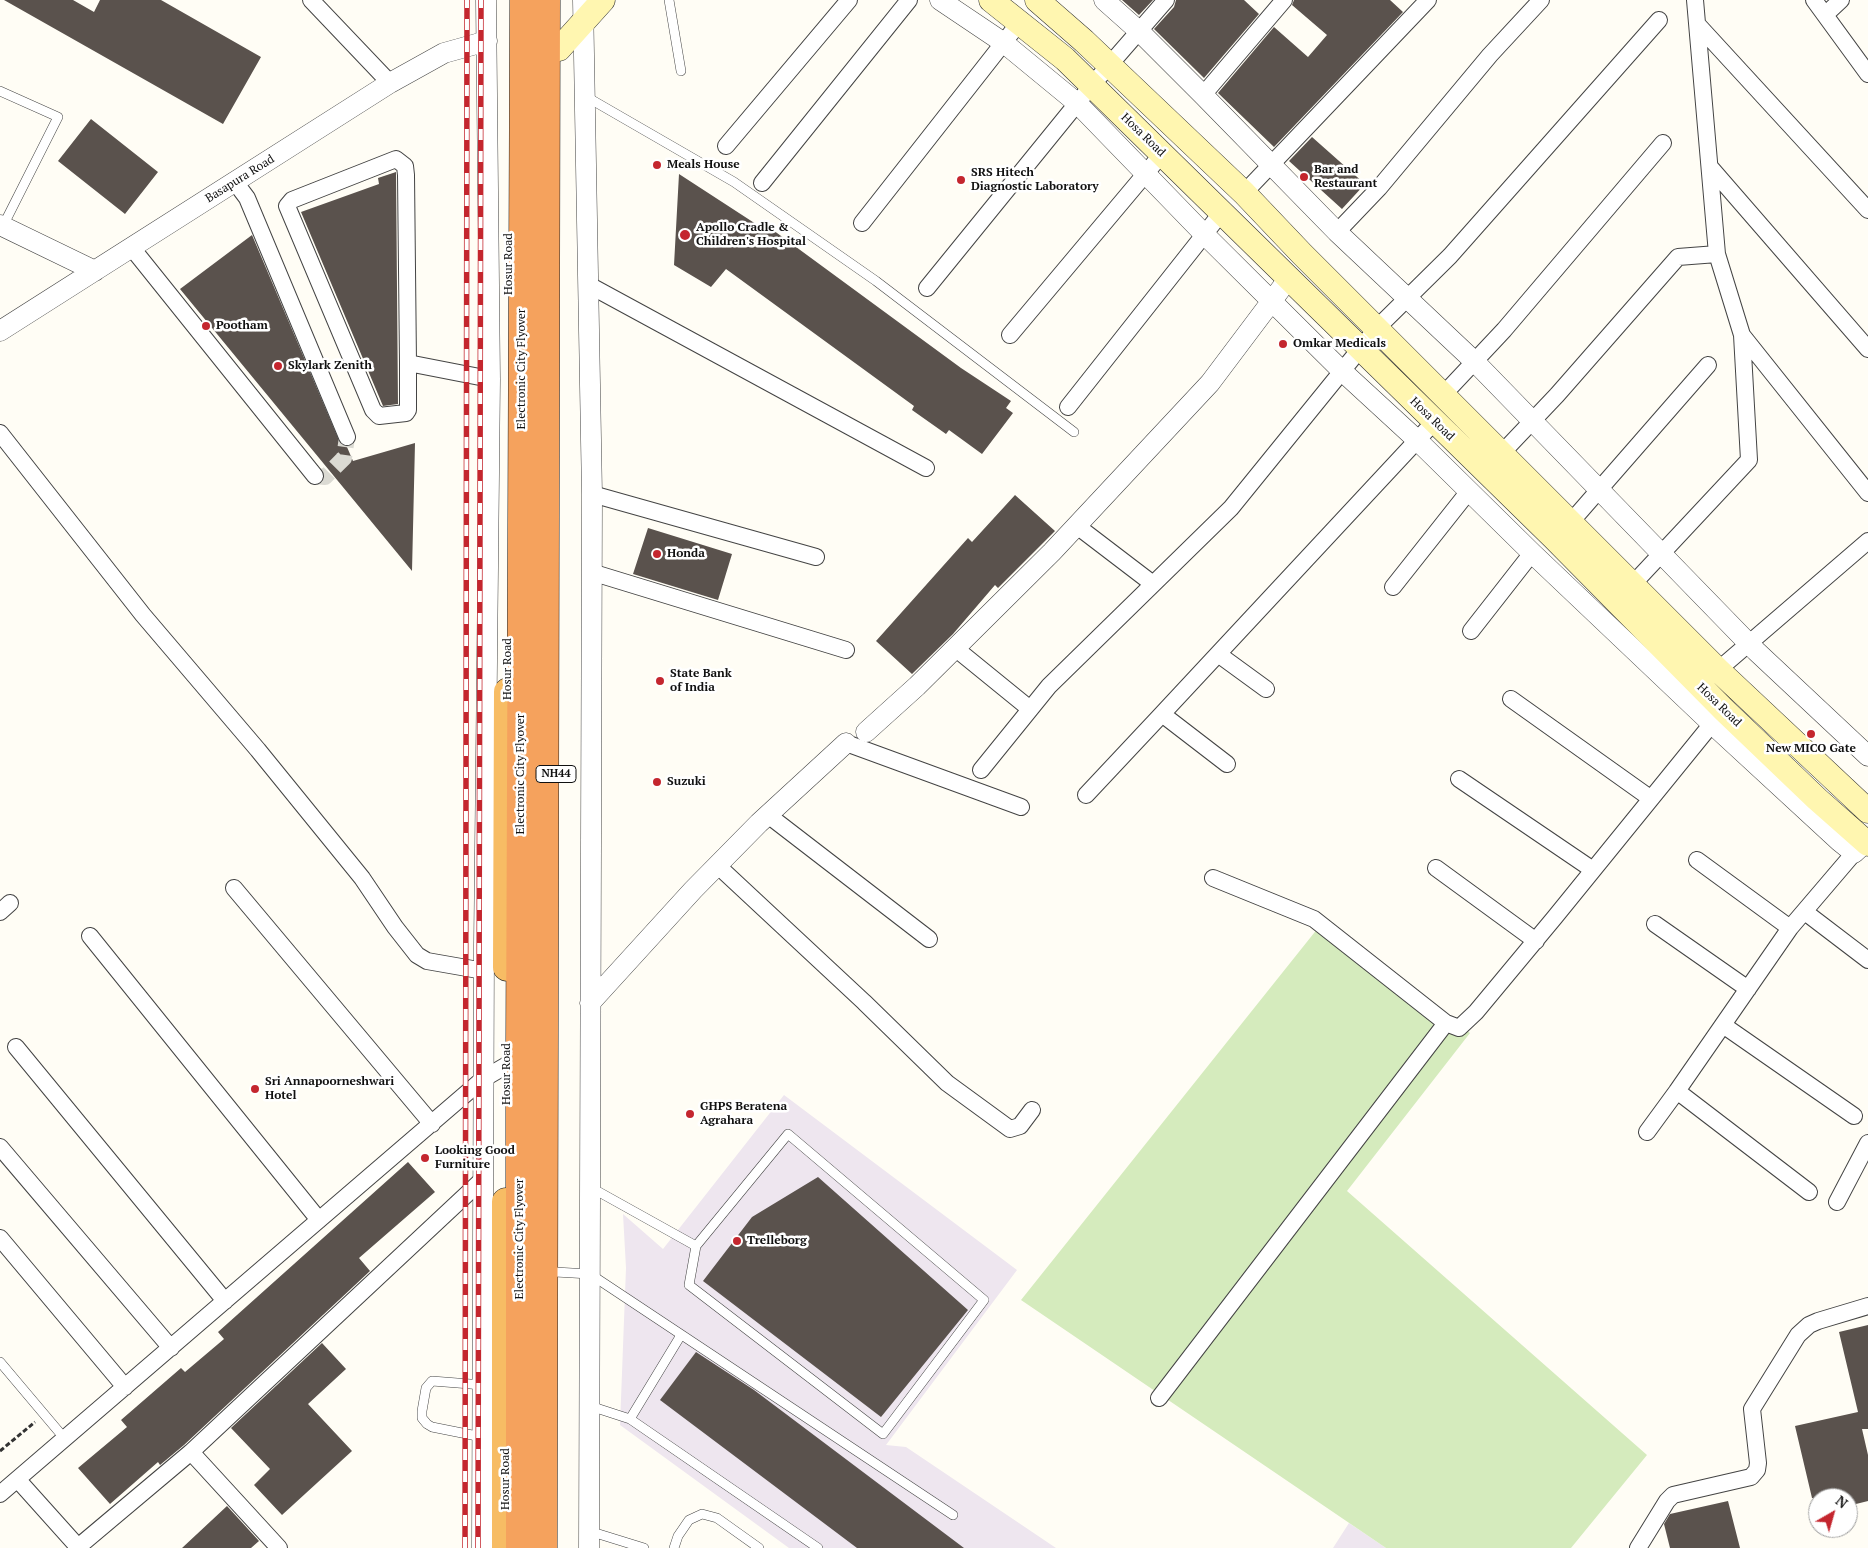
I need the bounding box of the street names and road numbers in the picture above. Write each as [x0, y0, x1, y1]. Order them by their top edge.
street label: Hosa Road [1118, 110, 1168, 160]
street label: Basapura Road [203, 152, 277, 206]
street label: Hosur Road [502, 233, 516, 295]
street label: Electronic City Flyover [515, 309, 529, 429]
street label: Hosa Road [1407, 394, 1457, 444]
street label: Hosur Road [501, 638, 515, 700]
street label: Hosa Road [1694, 680, 1744, 730]
street label: Electronic City Flyover [514, 714, 528, 834]
road number: NH44 [536, 766, 576, 782]
street label: Hosur Road [500, 1043, 514, 1105]
street label: Electronic City Flyover [513, 1179, 527, 1299]
street label: Hosur Road [499, 1448, 513, 1510]

